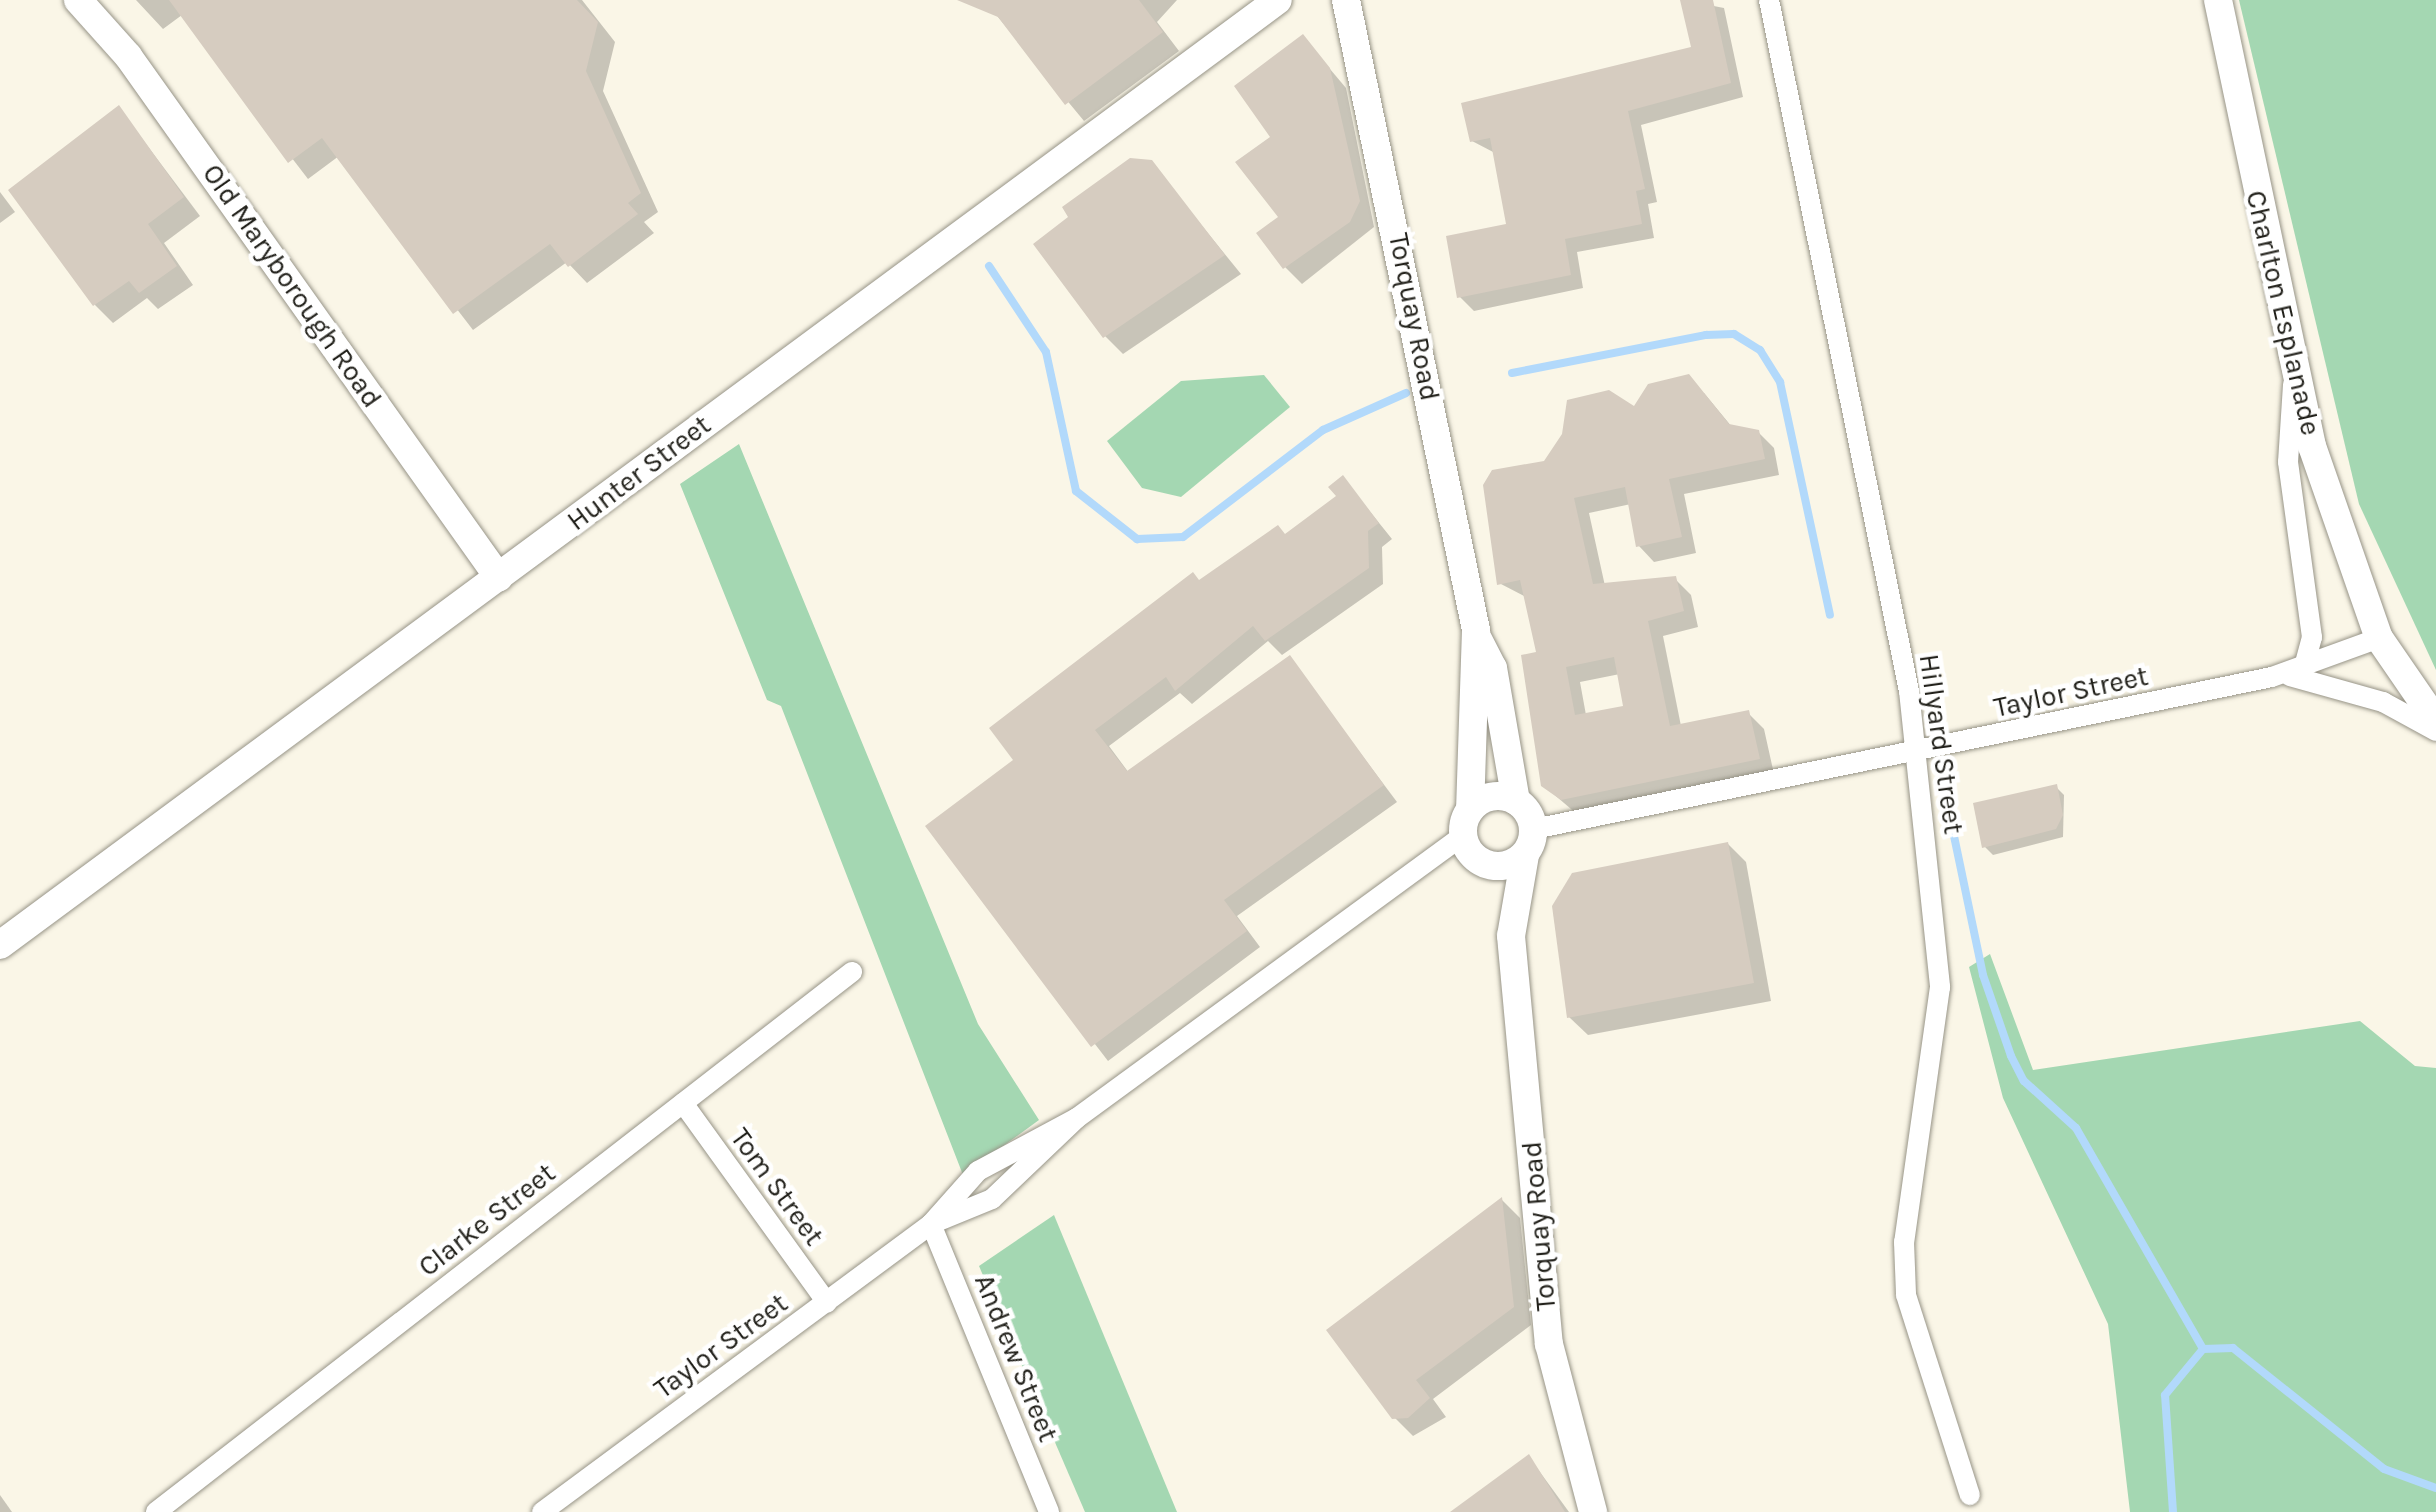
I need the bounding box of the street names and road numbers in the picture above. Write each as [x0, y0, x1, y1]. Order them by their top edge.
street label: Old Maryborough Road [195, 158, 389, 414]
street label: Charlton Esplanade [2238, 187, 2328, 439]
street label: Torquay Road [1381, 230, 1447, 404]
street label: Hunter Street [561, 408, 717, 538]
street label: Hillyard Street [1912, 652, 1970, 836]
street label: Taylor Street [1991, 659, 2151, 725]
street label: Tom Street [723, 1122, 831, 1252]
street label: Torquay Road [1515, 1140, 1563, 1312]
street label: Clarke Street [412, 1156, 562, 1284]
street label: Andrew Street [967, 1269, 1065, 1447]
street label: Taylor Street [648, 1286, 794, 1406]

